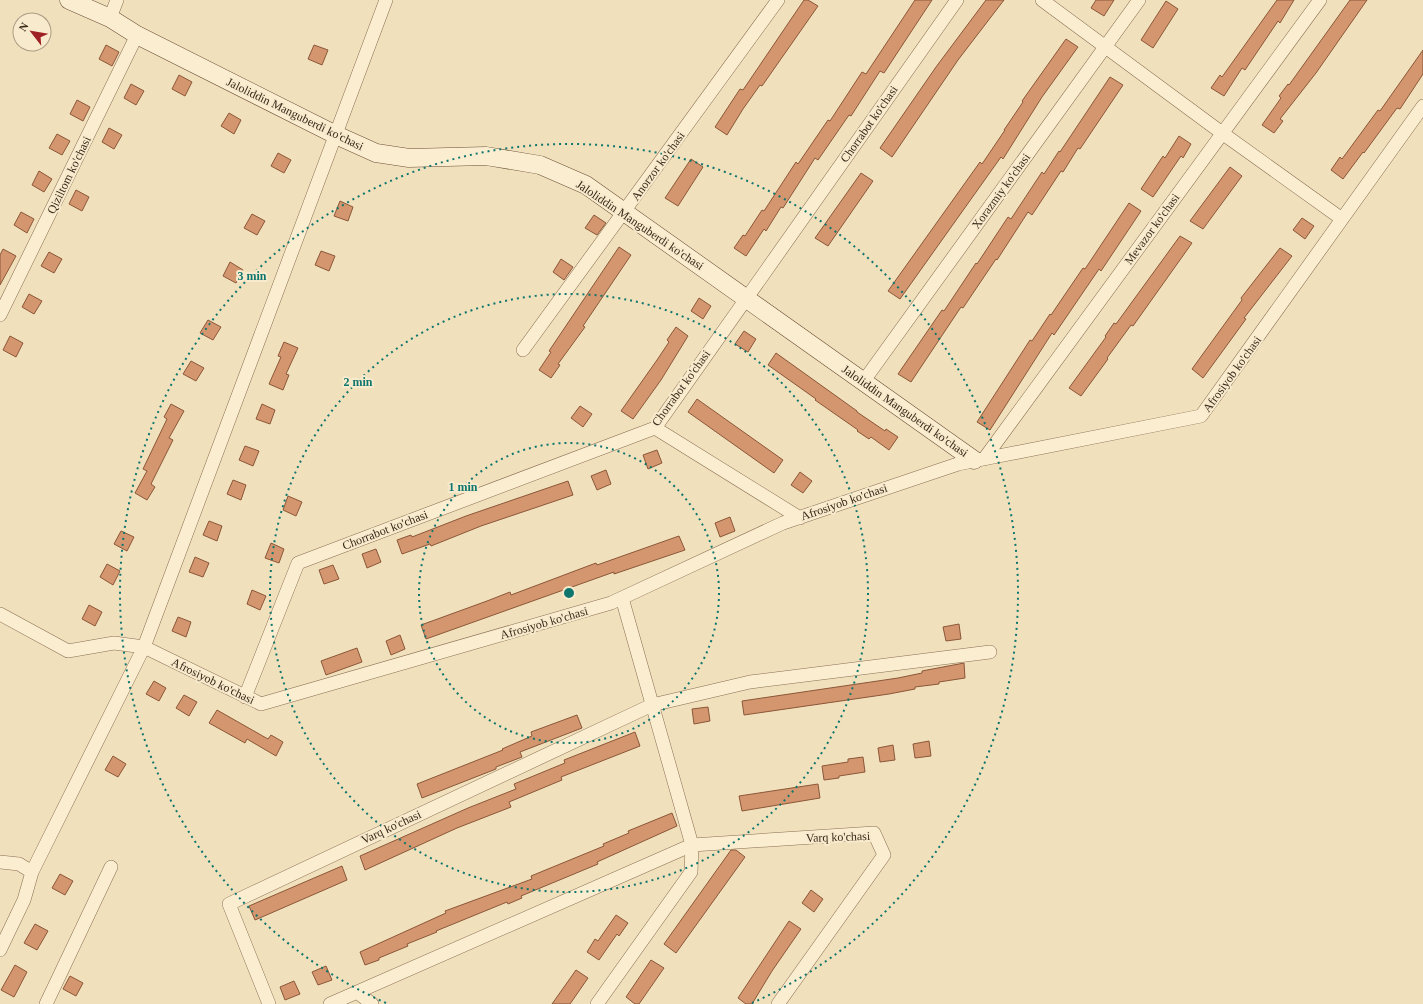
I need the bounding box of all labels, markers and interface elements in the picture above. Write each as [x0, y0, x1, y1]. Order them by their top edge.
north arrow [12, 12, 52, 52]
text: N [16, 20, 31, 33]
street label: Jaloliddin Manguberdi ko'chasi [224, 75, 366, 154]
street label: Chorrabot ko'chasi [837, 82, 901, 165]
street label: Anorzor ko'chasi [628, 128, 688, 203]
street label: Qiziltom ko'chasi [44, 133, 94, 216]
street label: Xorazmiy ko'chasi [969, 150, 1033, 231]
street label: Jaloliddin Manguberdi ko'chasi [574, 177, 707, 273]
street label: Mevazor ko'chasi [1122, 190, 1183, 267]
text: 3 min [237, 269, 267, 283]
street label: Afrosiyob ko'chasi [1200, 333, 1265, 415]
street label: Chorrabot ko'chasi [649, 347, 714, 429]
street label: Jaloliddin Manguberdi ko'chasi [839, 362, 971, 460]
text: 2 min [343, 375, 373, 389]
text: 1 min [448, 480, 478, 494]
street label: Afrosiyob ko'chasi [799, 480, 890, 523]
street label: Chorrabot ko'chasi [340, 507, 430, 553]
centre of rings [562, 586, 576, 600]
street label: Afrosiyob ko'chasi [499, 604, 590, 642]
street label: Afrosiyob ko'chasi [169, 655, 257, 707]
street label: Varq ko'chasi [359, 807, 424, 847]
street label: Varq ko'chasi [806, 829, 871, 845]

